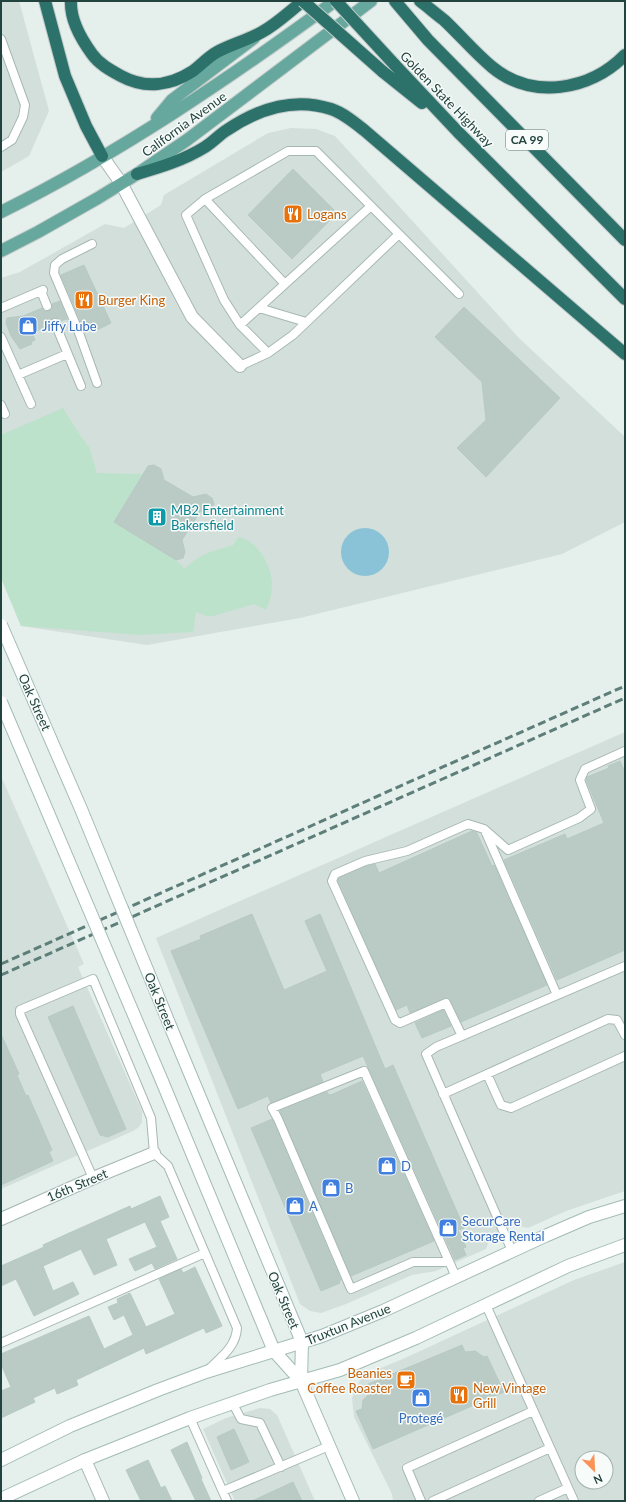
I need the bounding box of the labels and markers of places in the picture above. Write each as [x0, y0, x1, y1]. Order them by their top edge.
restaurant icon: Logans [282, 203, 304, 225]
place label: Logans [307, 206, 347, 222]
restaurant icon: Burger King [73, 289, 95, 311]
place label: Burger King [98, 292, 165, 308]
shop icon: Jiffy Lube [17, 315, 39, 337]
place label: Jiffy Lube [42, 318, 97, 334]
place label: MB2 Entertainment Bakersfield [171, 502, 284, 533]
building icon: MB2 Entertainment Bakersfield [146, 506, 168, 528]
shop icon: D [376, 1155, 398, 1177]
place label: D [401, 1158, 411, 1174]
shop icon: B [320, 1177, 342, 1199]
place label: B [345, 1180, 353, 1196]
shop icon: A [284, 1195, 306, 1217]
place label: A [309, 1198, 318, 1214]
place label: SecurCare Storage Rental [462, 1213, 545, 1244]
shop icon: SecurCare Storage Rental [437, 1217, 459, 1239]
place label: Beanies Coffee Roaster [307, 1365, 392, 1396]
cafe icon: Beanies Coffee Roaster [395, 1369, 417, 1391]
place label: New Vintage Grill [473, 1380, 546, 1411]
restaurant icon: New Vintage Grill [448, 1384, 470, 1406]
shop icon: Protegé [410, 1387, 432, 1409]
place label: Protegé [399, 1410, 443, 1426]

